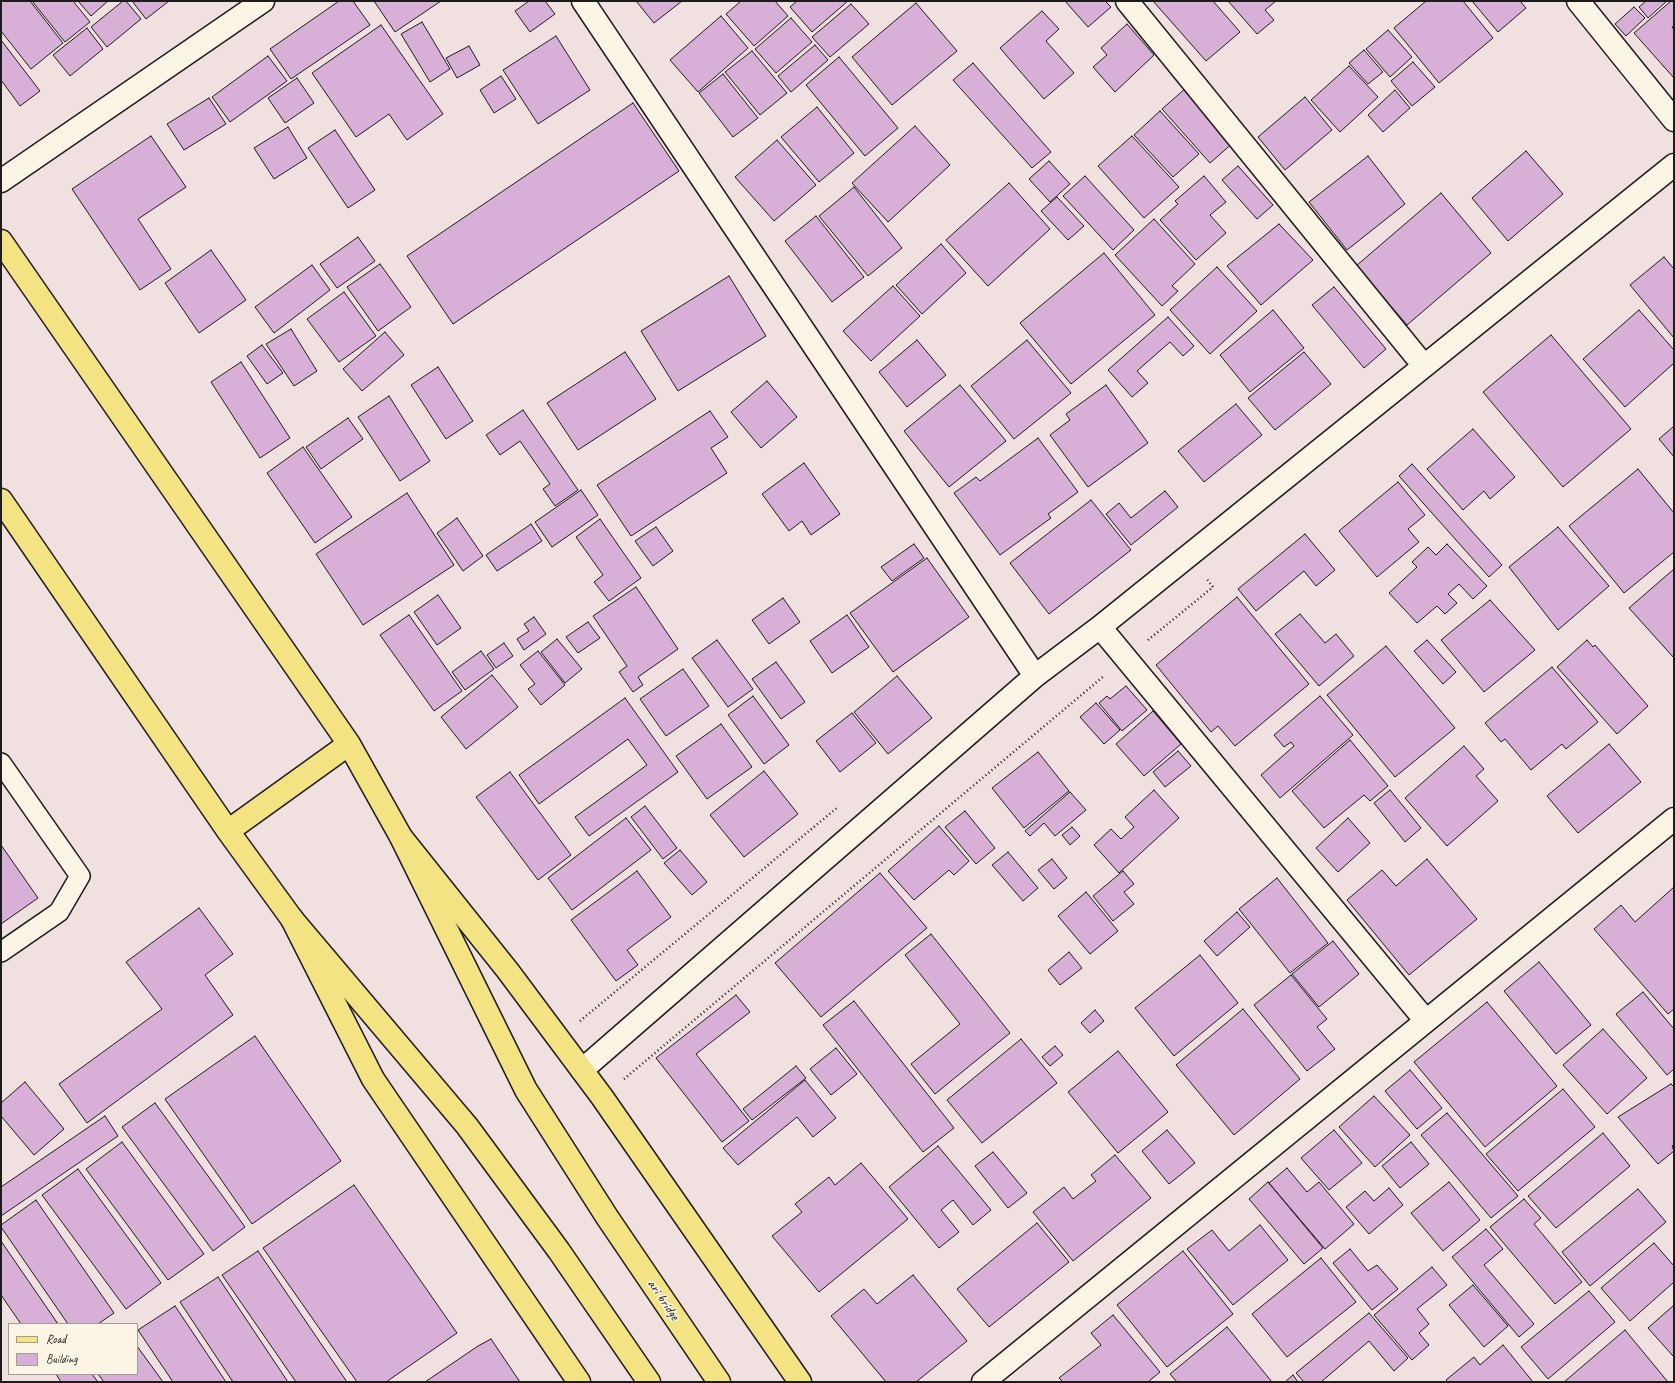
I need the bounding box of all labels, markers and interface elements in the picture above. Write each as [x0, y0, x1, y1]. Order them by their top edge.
street label: ari bridge [643, 1276, 683, 1324]
legend [8, 1323, 138, 1375]
text: Road [46, 1331, 66, 1347]
text: Building [46, 1351, 78, 1367]

